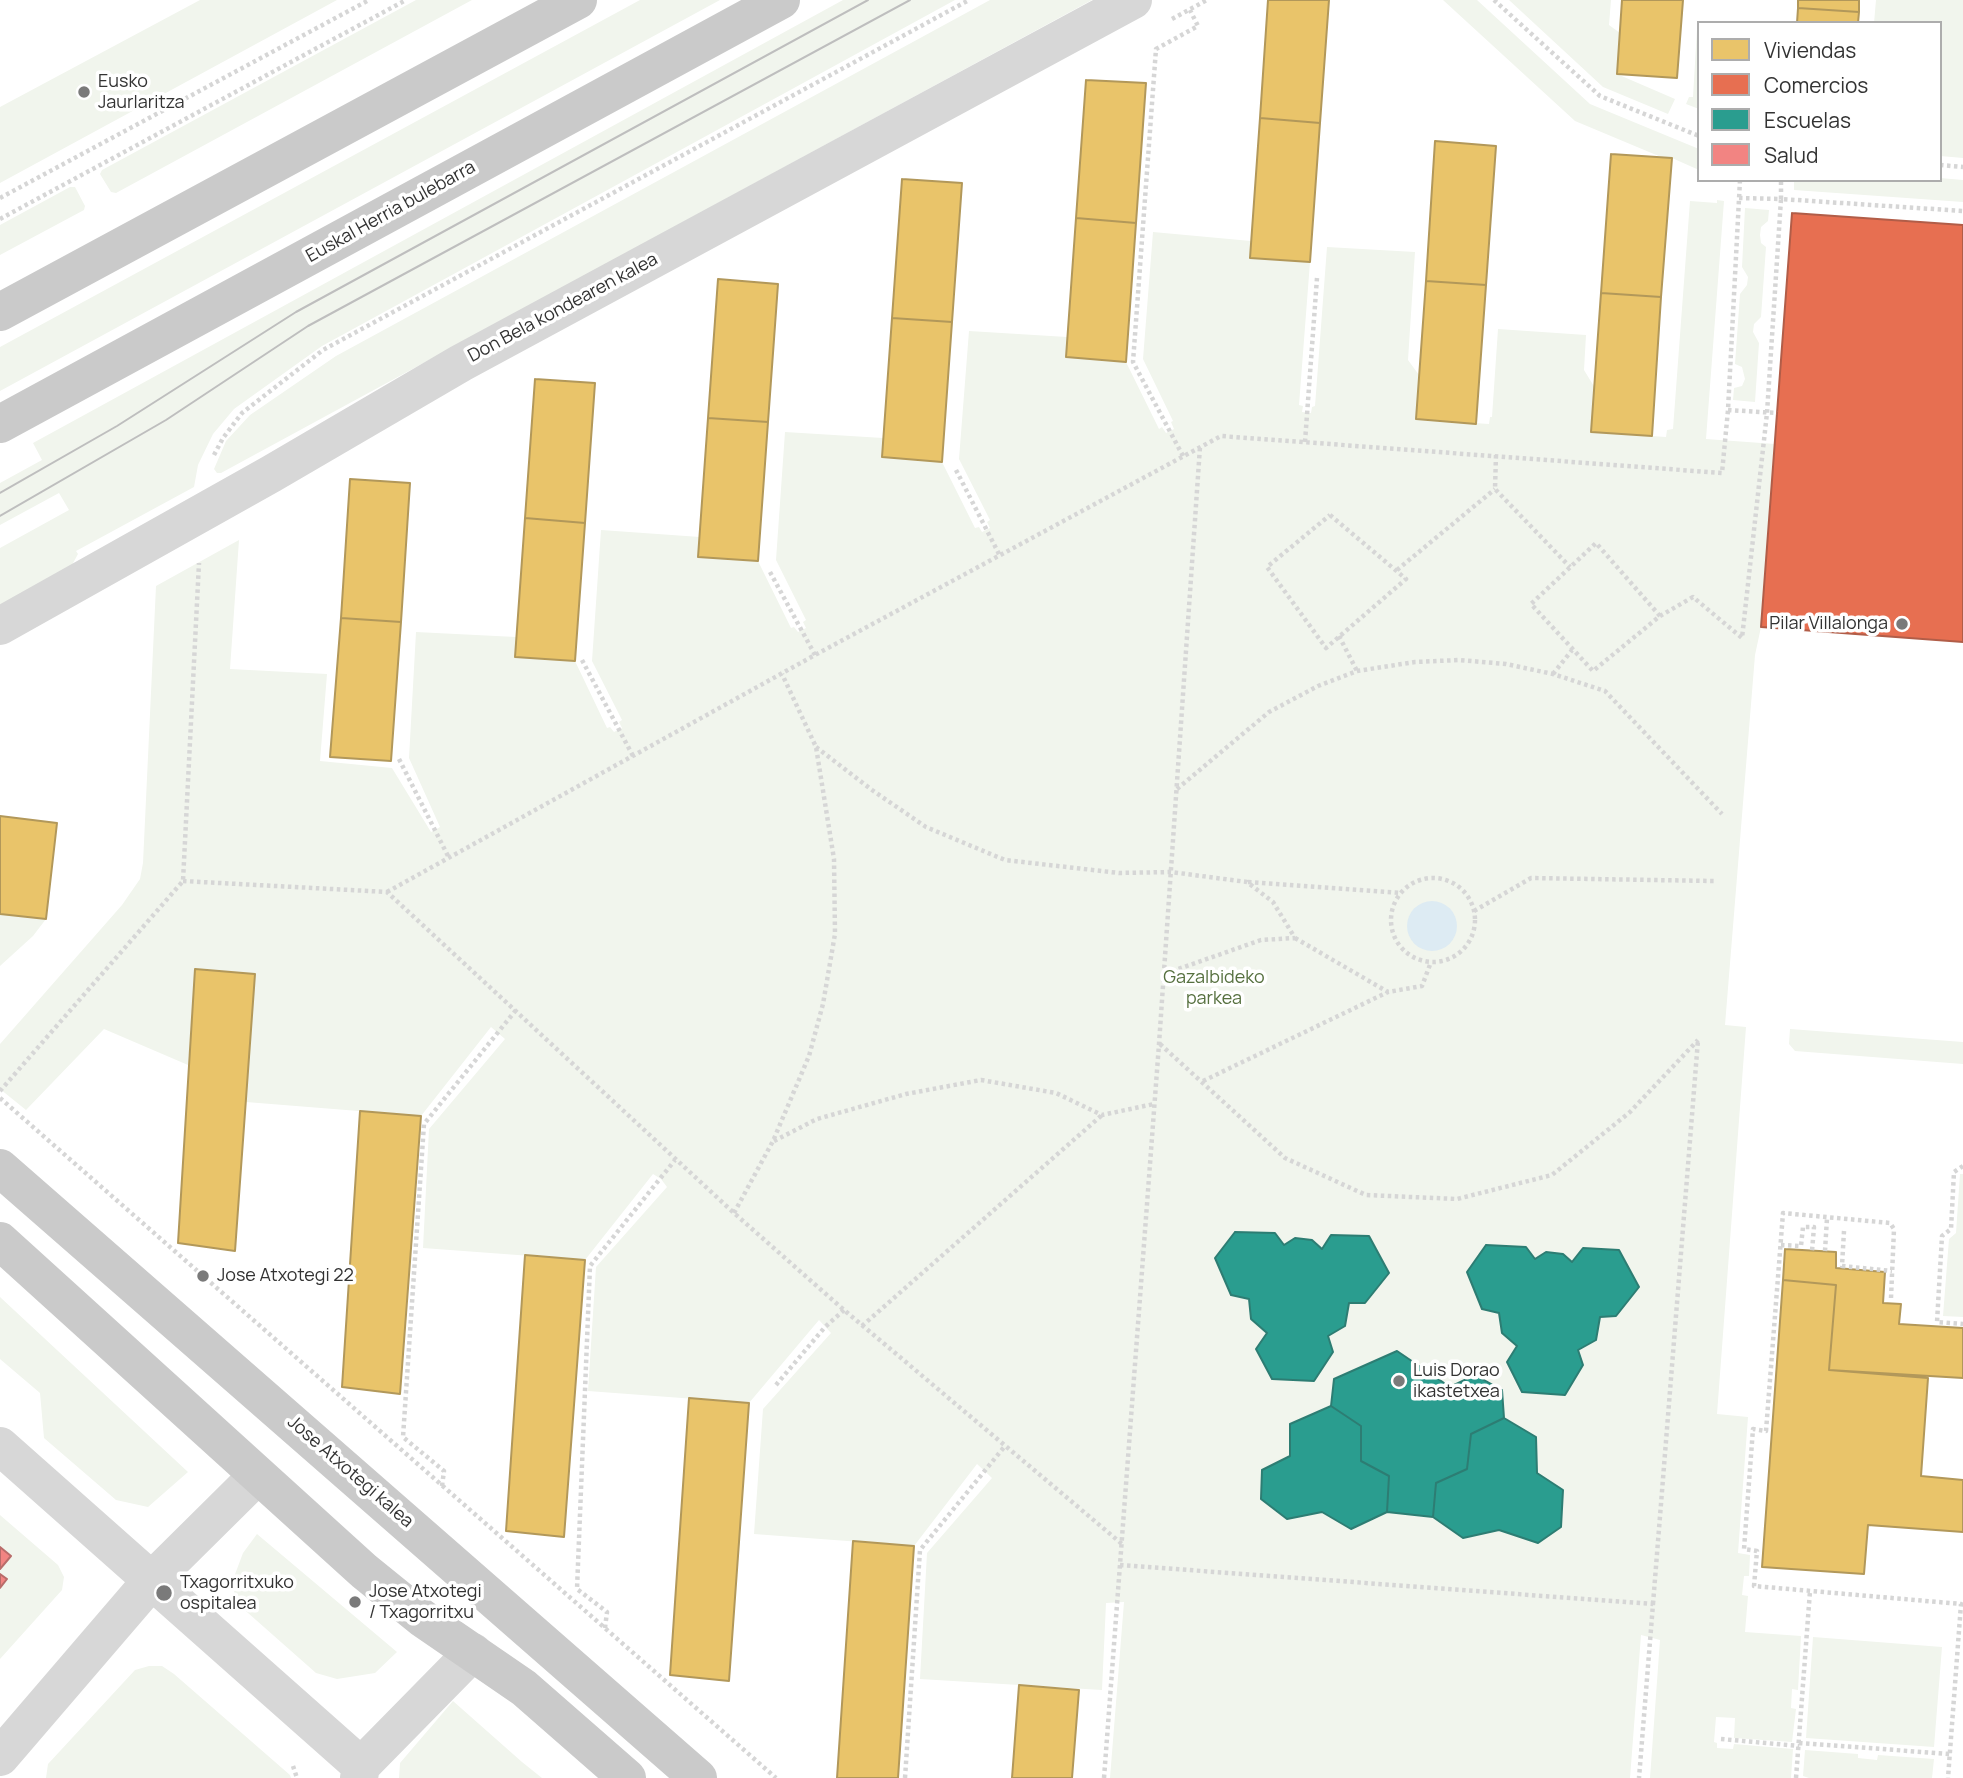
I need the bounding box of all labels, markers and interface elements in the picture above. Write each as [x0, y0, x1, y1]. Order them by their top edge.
legend [1697, 21, 1942, 182]
text: Viviendas [1764, 36, 1856, 64]
place label: Eusko Jaurlaritza [98, 71, 185, 114]
text: Comercios [1764, 71, 1868, 99]
marker: Eusko Jaurlaritza [76, 84, 92, 100]
text: Escuelas [1764, 106, 1851, 134]
text: Salud [1764, 141, 1818, 169]
street label: Euskal Herria bulebarra [303, 156, 479, 268]
street label: Don Bela kondearen kalea [464, 249, 662, 367]
place label: Pilar Villalonga [1769, 613, 1888, 635]
marker: Pilar Villalonga [1894, 616, 1910, 632]
park label: Gazalbideko parkea [1163, 967, 1265, 1010]
place label: Jose Atxotegi 22 [217, 1265, 354, 1287]
marker: Jose Atxotegi 22 [195, 1268, 211, 1284]
place label: Luis Dorao ikastetxea [1413, 1360, 1500, 1402]
marker: Luis Dorao ikastetxea [1391, 1373, 1407, 1389]
street label: Jose Atxotegi kalea [283, 1411, 417, 1533]
place label: Txagorritxuko ospitalea [180, 1572, 294, 1614]
place label: Jose Atxotegi / Txagorritxu [369, 1581, 482, 1624]
marker: Txagorritxuko ospitalea [154, 1583, 174, 1603]
marker: Jose Atxotegi / Txagorritxu [347, 1594, 363, 1610]

